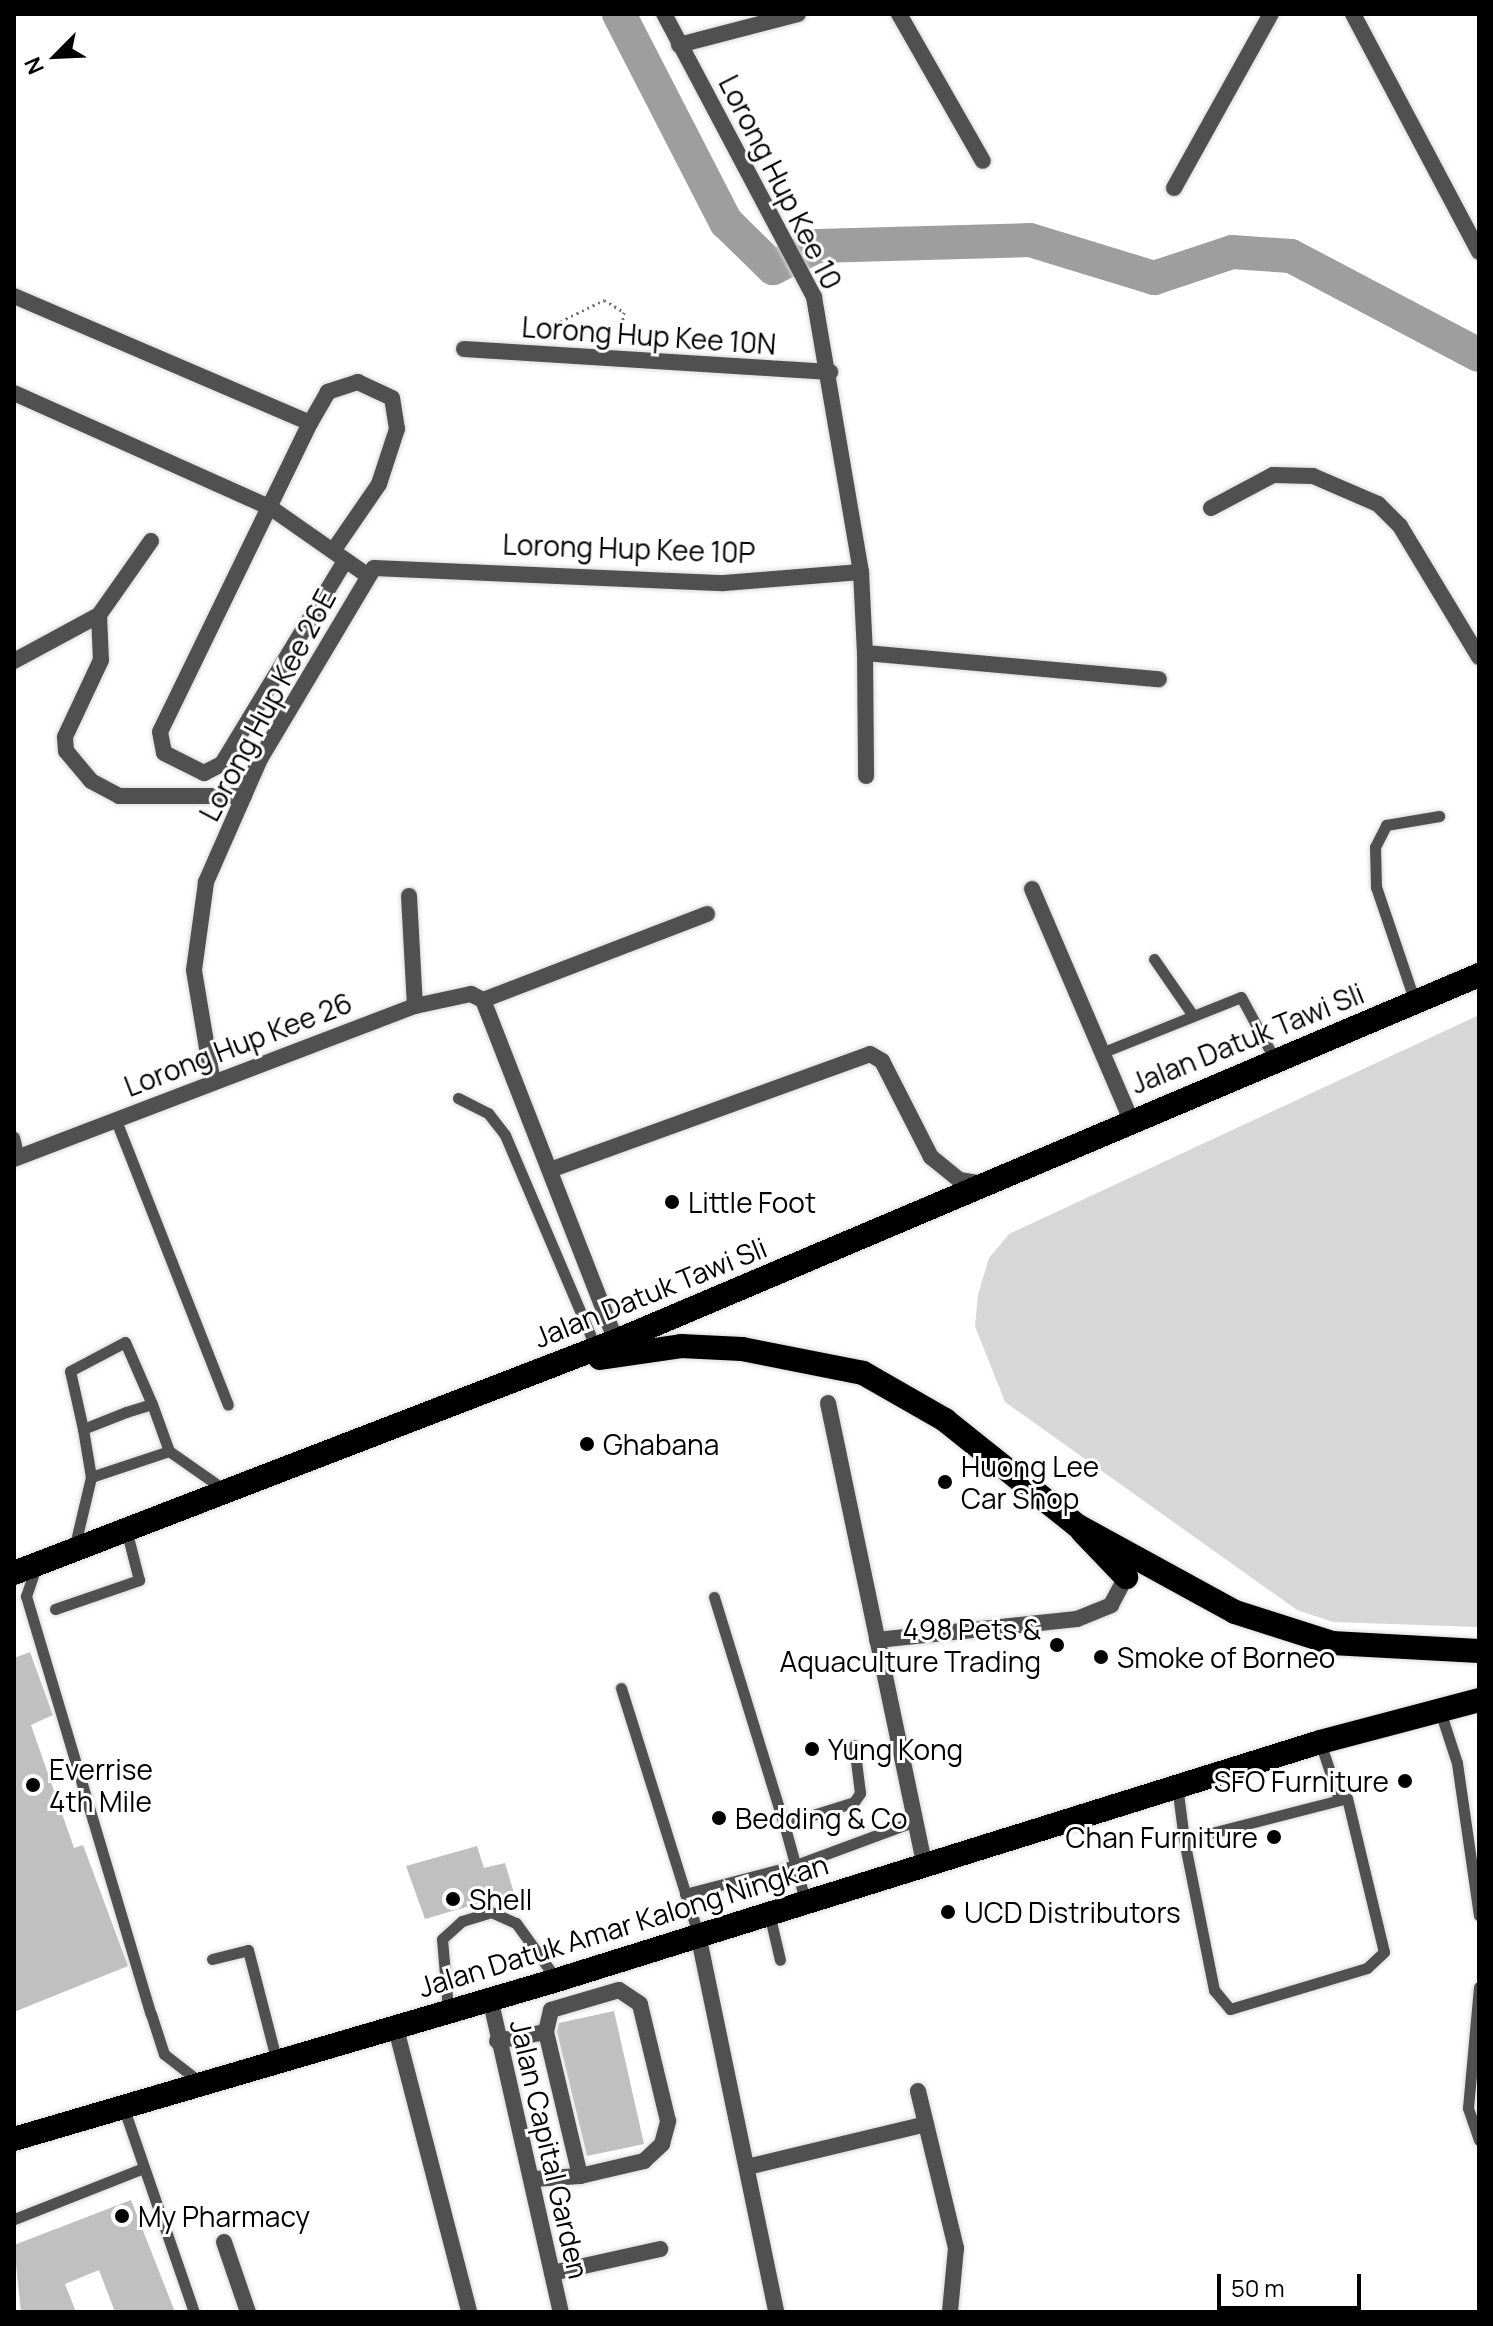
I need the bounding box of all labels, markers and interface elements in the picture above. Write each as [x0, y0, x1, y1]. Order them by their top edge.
north arrow [16, 16, 96, 96]
text: N [17, 52, 51, 79]
street label: Lorong Hup Kee 10 [712, 69, 850, 295]
street label: Lorong Hup Kee 10N [521, 309, 777, 361]
street label: Lorong Hup Kee 10P [502, 527, 756, 569]
street label: Lorong Hup Kee 26E [192, 584, 342, 826]
street label: Jalan Datuk Tawi Sli [1126, 976, 1368, 1100]
street label: Lorong Hup Kee 26 [119, 985, 357, 1103]
place label: Little Foot [688, 1185, 816, 1219]
marker: Little Foot [663, 1193, 681, 1211]
street label: Jalan Datuk Tawi Sli [529, 1230, 771, 1354]
place label: Ghabana [603, 1427, 719, 1461]
marker: Ghabana [578, 1435, 596, 1453]
place label: Huong Lee Car Shop [961, 1449, 1099, 1515]
marker: Huong Lee Car Shop [936, 1473, 954, 1491]
place label: 498 Pets & Aquaculture Trading [779, 1612, 1041, 1678]
marker: 498 Pets & Aquaculture Trading [1048, 1636, 1066, 1654]
place label: Smoke of Borneo [1117, 1640, 1335, 1674]
marker: Smoke of Borneo [1092, 1648, 1110, 1666]
place label: Yung Kong [828, 1732, 963, 1766]
marker: Yung Kong [803, 1740, 821, 1758]
place label: Everrise 4th Mile [49, 1752, 153, 1818]
place label: SFO Furniture [1214, 1764, 1389, 1798]
marker: SFO Furniture [1396, 1772, 1414, 1790]
marker: Everrise 4th Mile [24, 1776, 42, 1794]
place label: Bedding & Co [735, 1801, 907, 1835]
marker: Bedding & Co [710, 1809, 728, 1827]
place label: Chan Furniture [1066, 1820, 1258, 1854]
marker: Chan Furniture [1265, 1828, 1283, 1846]
street label: Jalan Datuk Amar Kalong Ningkan [414, 1847, 832, 2003]
place label: Shell [469, 1882, 532, 1916]
marker: Shell [444, 1890, 462, 1908]
place label: UCD Distributors [964, 1895, 1181, 1929]
marker: UCD Distributors [939, 1903, 957, 1921]
street label: Jalan Capital Garden [504, 2016, 596, 2282]
place label: My Pharmacy [138, 2199, 310, 2233]
marker: My Pharmacy [113, 2207, 131, 2225]
scale bar [1221, 2258, 1365, 2308]
text: 50 m [1231, 2271, 1285, 2304]

